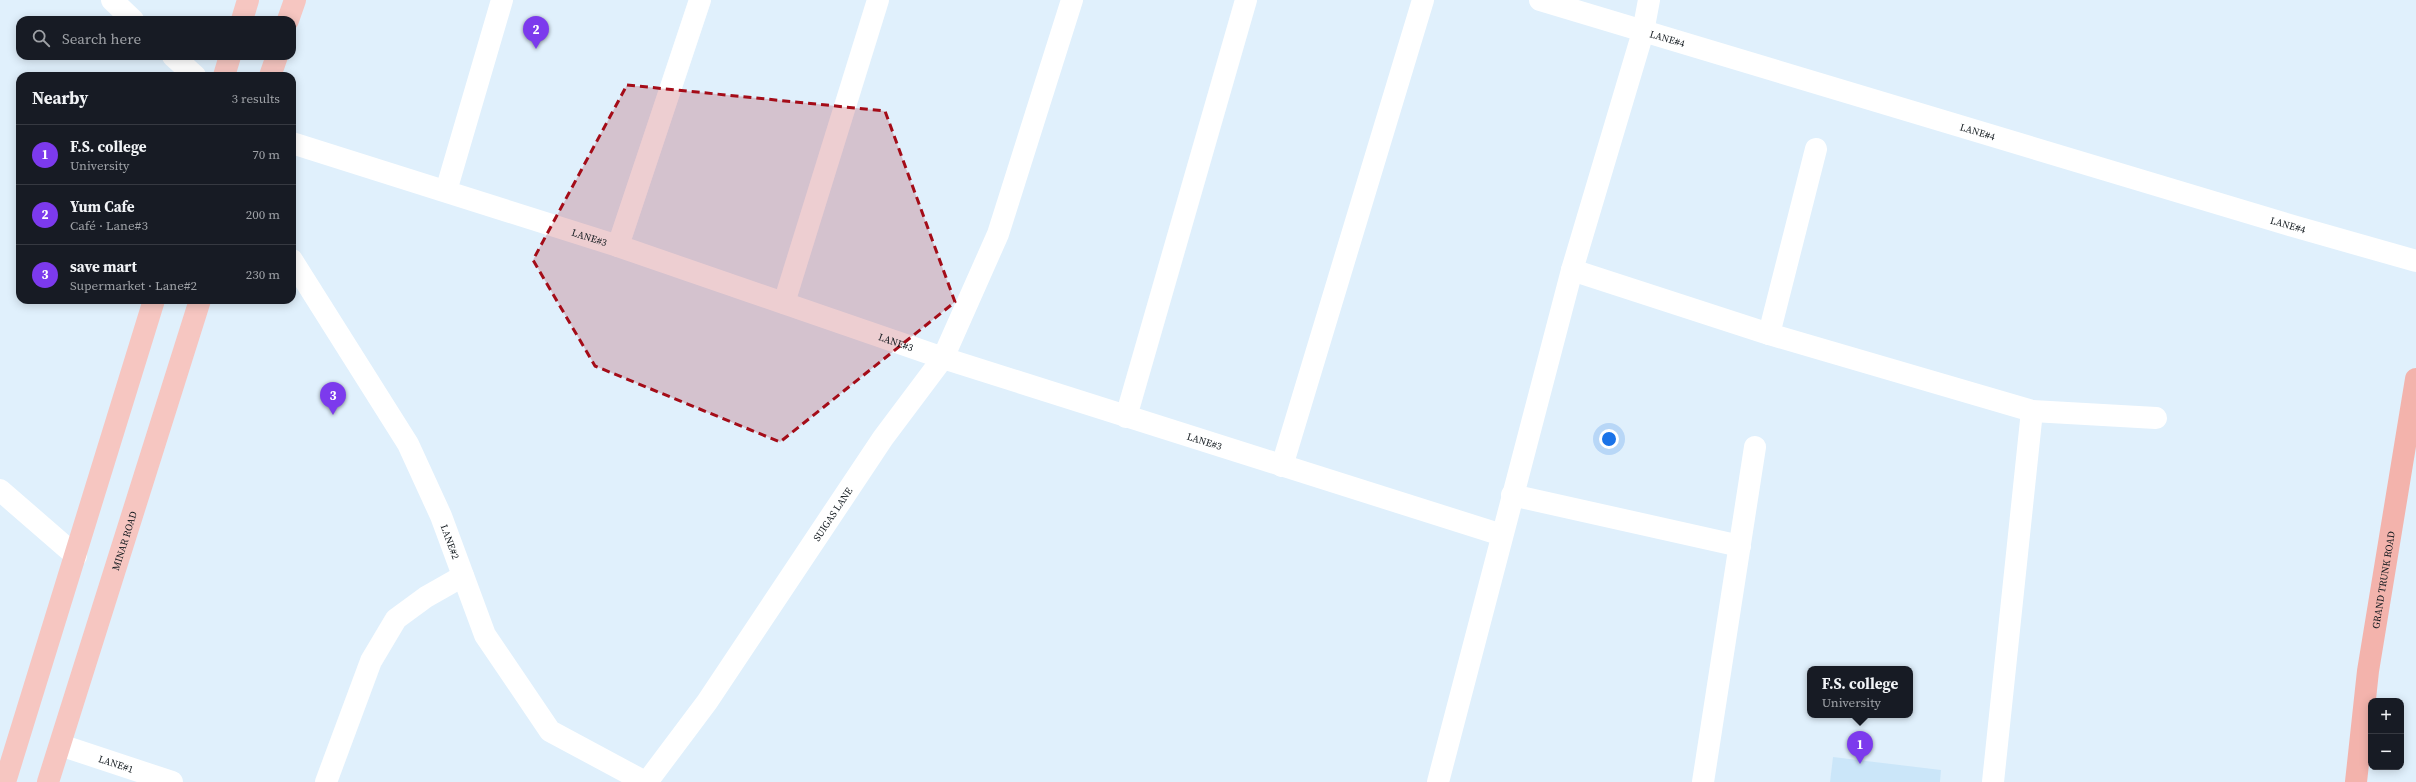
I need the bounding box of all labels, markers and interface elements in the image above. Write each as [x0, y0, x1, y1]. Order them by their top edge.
search box [16, 16, 296, 60]
pin: 2 [523, 16, 549, 49]
icon: search [30, 27, 52, 49]
street label: LANE#4 [1648, 27, 1687, 50]
text: Search here [62, 28, 141, 49]
text: Nearby [32, 86, 88, 110]
text: 3 results [232, 90, 280, 107]
street label: LANE#4 [1959, 120, 1997, 143]
text: F.S. college [70, 136, 147, 157]
text: 1 [41, 146, 49, 163]
text: 70 m [252, 146, 280, 163]
text: University [70, 157, 129, 174]
text: Yum Cafe [70, 196, 135, 217]
text: 2 [41, 206, 49, 223]
text: 200 m [246, 206, 280, 223]
street label: LANE#4 [2269, 213, 2307, 236]
text: Café · Lane#3 [70, 217, 148, 234]
street label: LANE#3 [570, 225, 609, 249]
text: save mart [70, 256, 137, 277]
text: 3 [41, 266, 49, 283]
text: 230 m [246, 266, 280, 283]
text: Supermarket · Lane#2 [70, 277, 197, 294]
street label: LANE#3 [877, 330, 915, 354]
pin: 3 [320, 382, 346, 415]
street label: LANE#3 [1185, 429, 1224, 452]
your location [1599, 429, 1619, 449]
street label: SUIGAS LANE [810, 485, 855, 543]
street label: MINAR ROAD [109, 509, 140, 572]
street label: LANE#2 [438, 522, 463, 561]
street label: GRAND TRUNK ROAD [2369, 530, 2397, 630]
popup [1807, 666, 1913, 718]
text: F.S. college [1822, 673, 1898, 694]
text: University [1822, 694, 1881, 711]
map controls [2368, 698, 2404, 770]
button: + [2368, 698, 2404, 734]
pin: 1 [1847, 731, 1873, 764]
button: − [2368, 734, 2404, 770]
street label: LANE#1 [97, 752, 135, 775]

